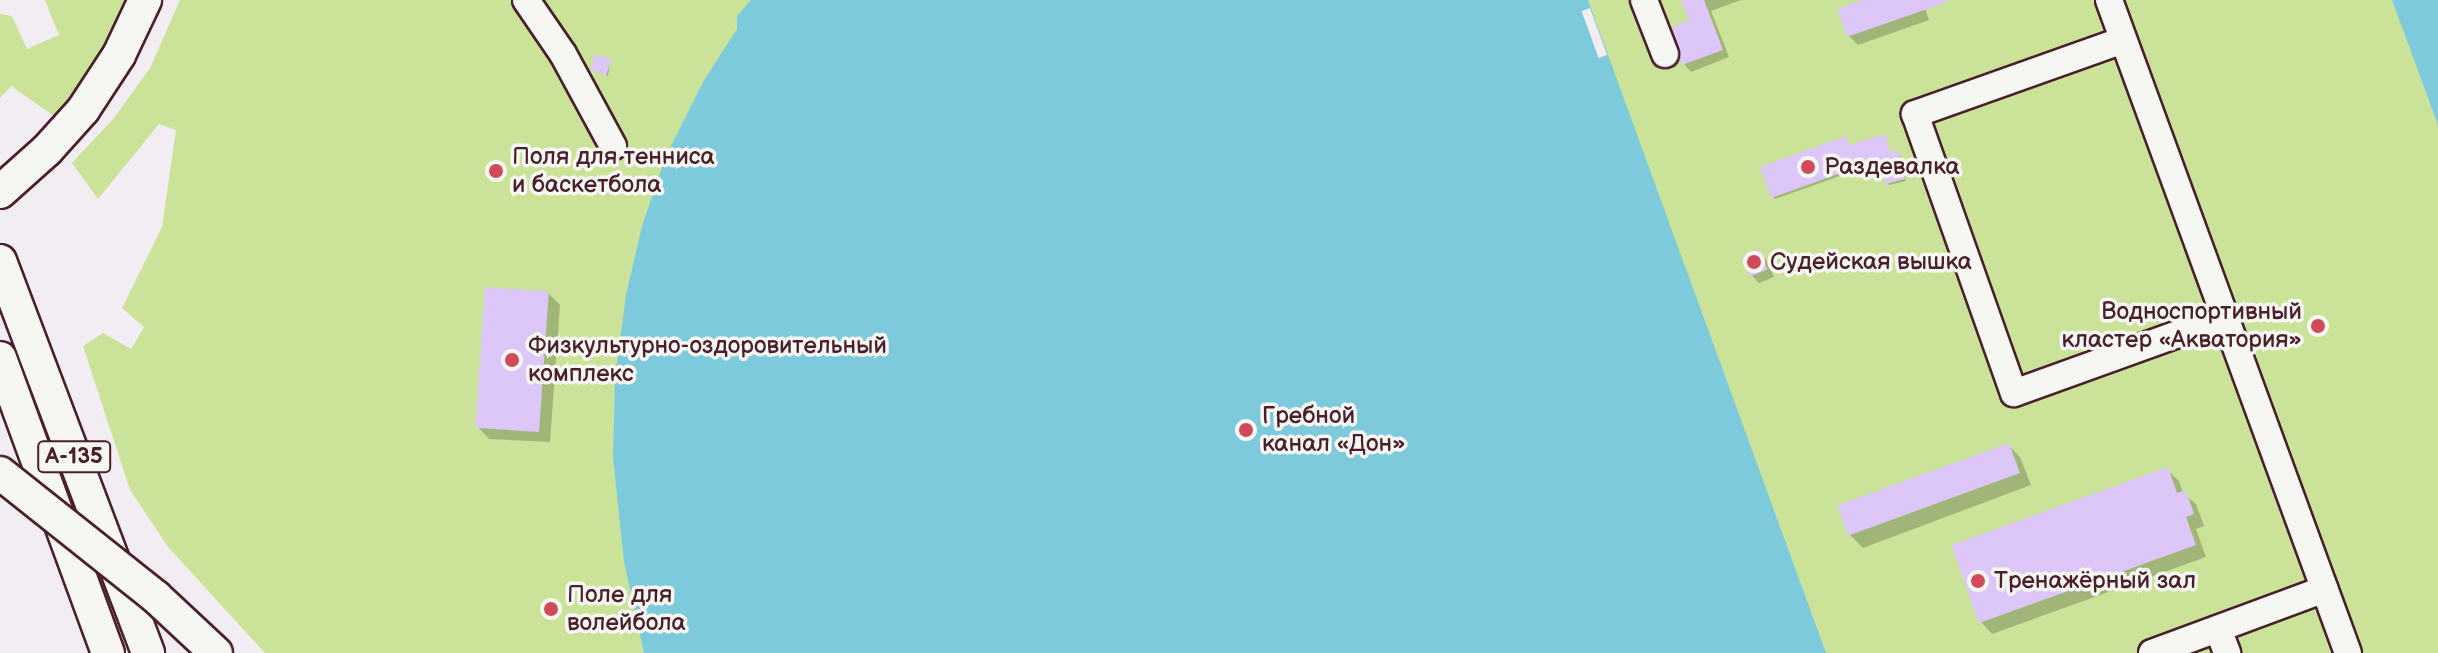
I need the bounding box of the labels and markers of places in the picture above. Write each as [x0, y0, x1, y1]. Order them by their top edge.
place label: Поля для тенниса и баскетбола [512, 143, 715, 199]
place label: Раздевалка [1824, 153, 1960, 181]
marker: Раздевалка [1799, 158, 1817, 176]
marker: Поля для тенниса и баскетбола [487, 162, 505, 180]
place label: Судейская вышка [1770, 248, 1972, 276]
marker: Судейская вышка [1745, 253, 1763, 271]
place label: Водноспортивный кластер «Акватория» [2062, 298, 2302, 354]
marker: Водноспортивный кластер «Акватория» [2309, 317, 2327, 335]
place label: Физкультурно-оздоровительный комплекс [528, 332, 887, 388]
marker: Физкультурно-оздоровительный комплекс [503, 351, 521, 369]
place label: Гребной канал «Дон» [1262, 402, 1406, 458]
marker: Гребной канал «Дон» [1237, 421, 1255, 439]
place label: Тренажёрный зал [1994, 567, 2196, 595]
marker: Тренажёрный зал [1969, 572, 1987, 590]
place label: Поле для волейбола [567, 581, 686, 637]
marker: Поле для волейбола [542, 600, 560, 618]

